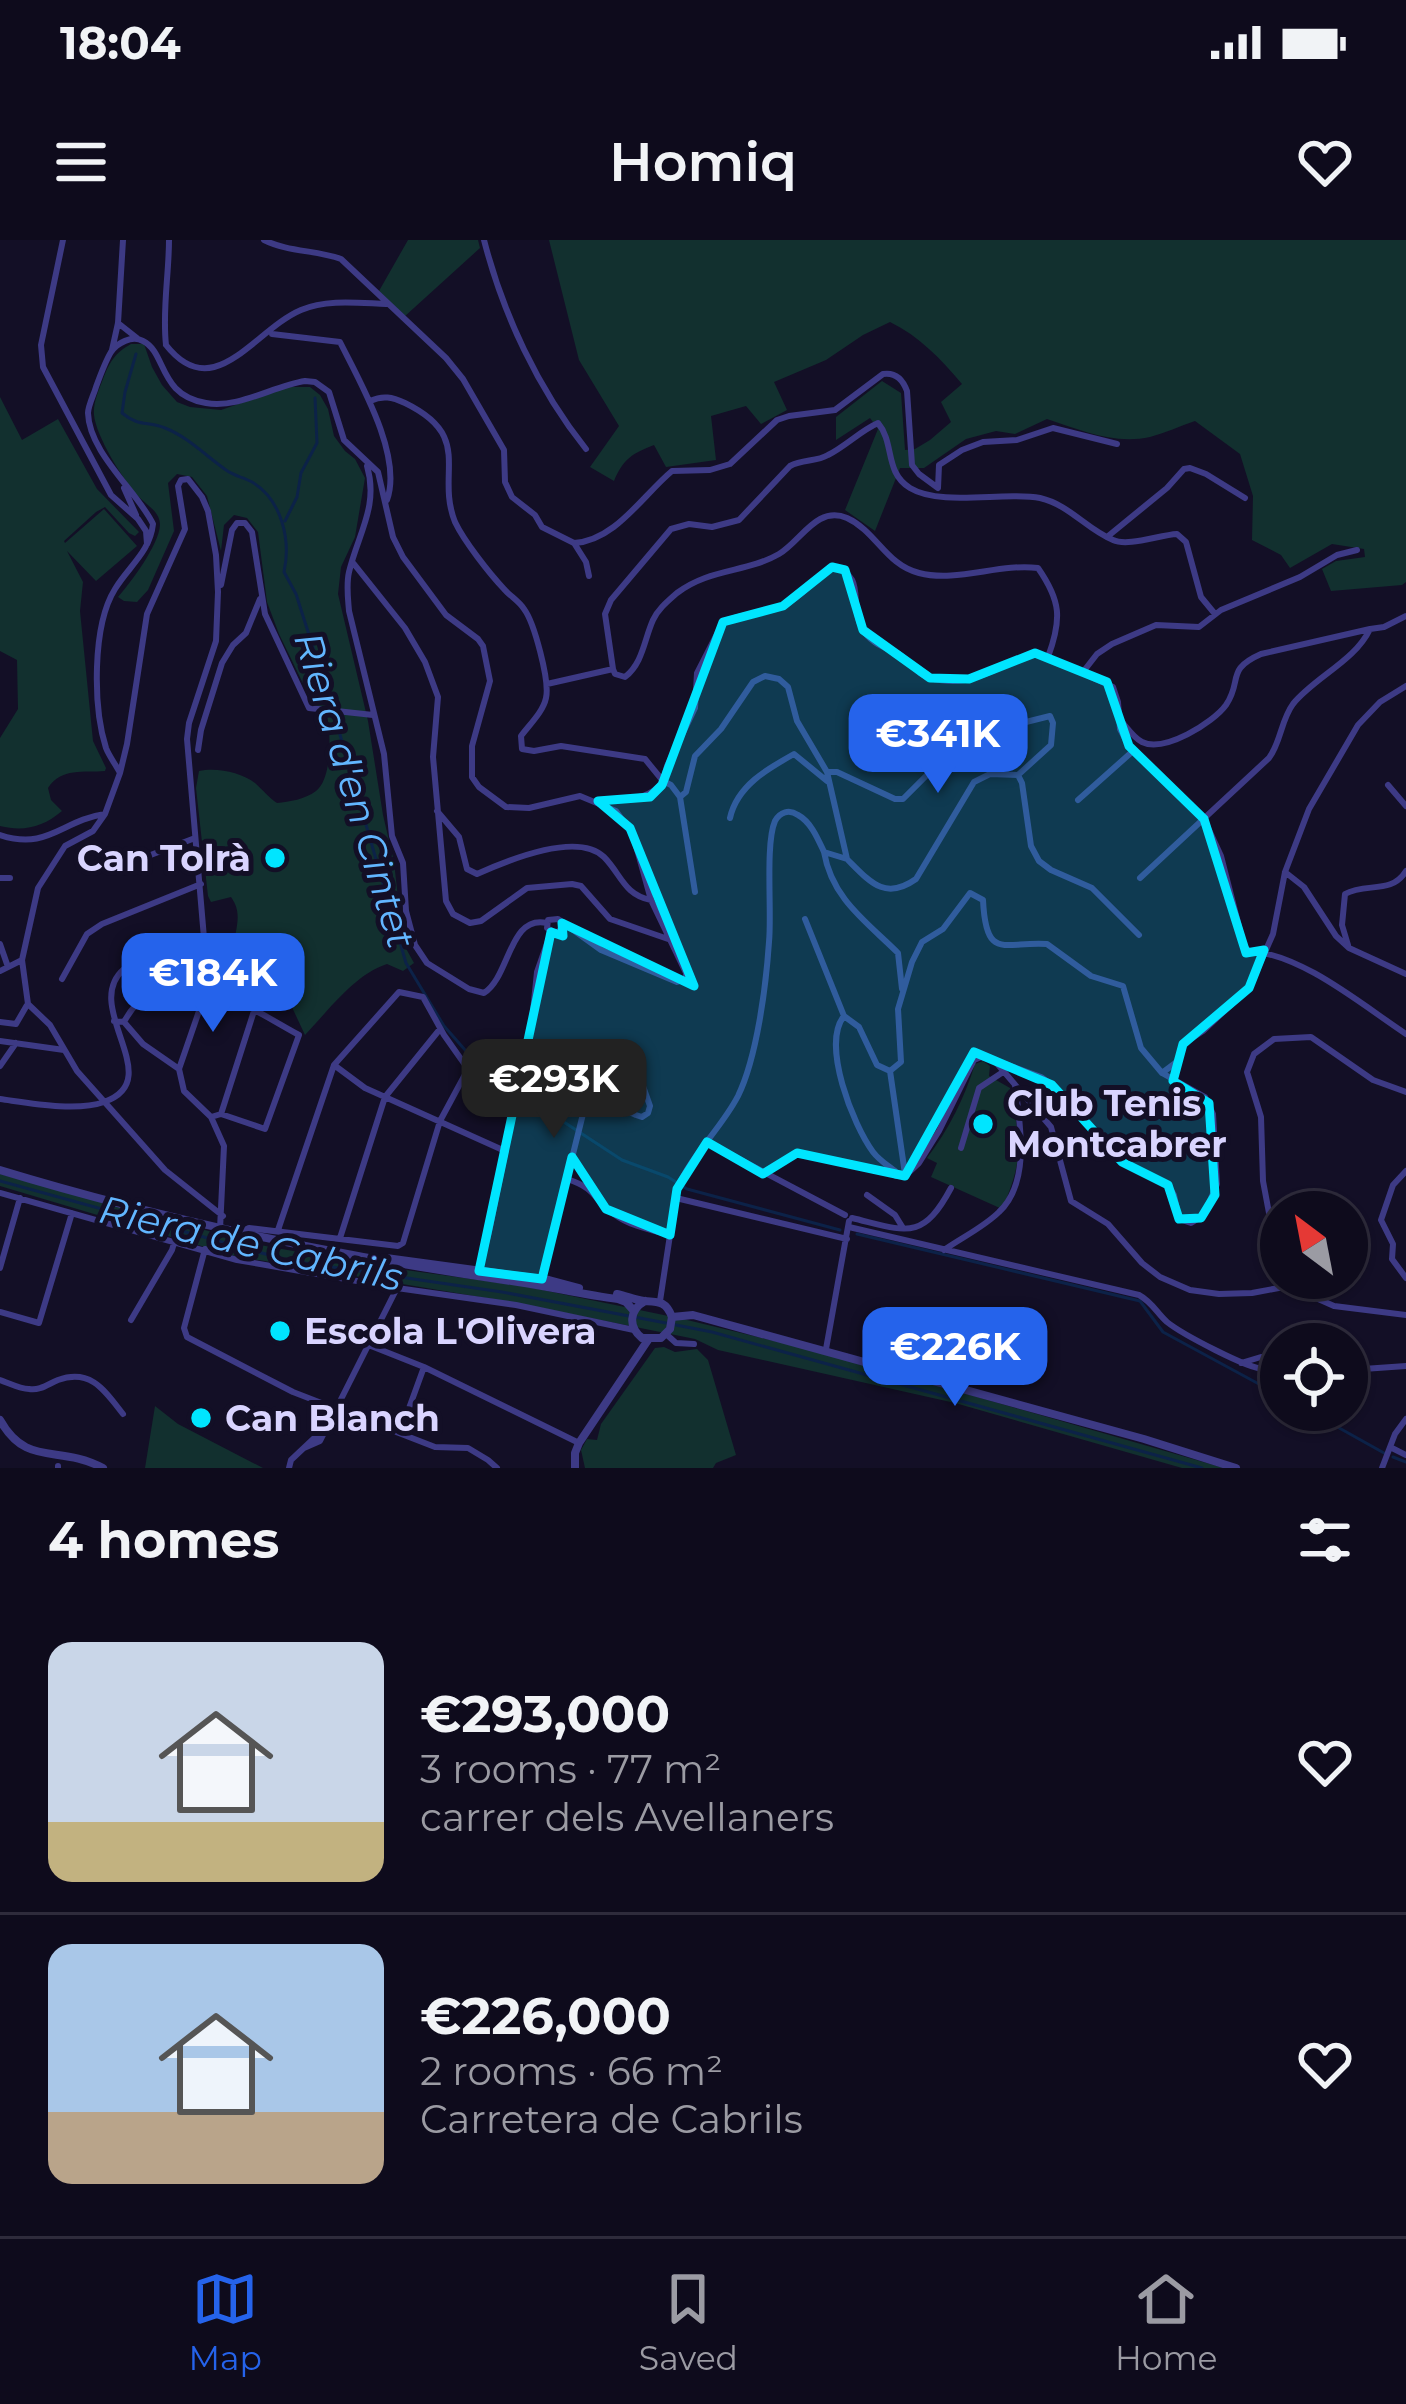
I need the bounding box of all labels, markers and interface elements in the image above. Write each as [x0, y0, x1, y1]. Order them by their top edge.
text: 18:04 [60, 15, 181, 70]
icon: menu [48, 129, 114, 195]
text: Homiq [609, 129, 797, 195]
icon: heart [1292, 129, 1358, 195]
water label: Riera d'en Cintet [284, 626, 426, 954]
pin: €341K [854, 694, 1022, 796]
text: €341K [876, 709, 1000, 757]
place label: Can Tolrà [77, 836, 251, 880]
marker: Can Tolrà [262, 845, 288, 871]
pin: €184K [129, 933, 297, 1035]
text: €184K [149, 948, 277, 996]
pin: €293K [470, 1039, 638, 1141]
text: €293K [489, 1054, 619, 1102]
place label: Club Tenis Montcabrer [1007, 1081, 1227, 1166]
marker: Club Tenis Montcabrer [970, 1111, 996, 1137]
water label: Riera de Cabrils [95, 1185, 407, 1301]
north arrow [1260, 1191, 1368, 1299]
map controls [1260, 1191, 1368, 1431]
pin: €226K [871, 1307, 1039, 1409]
place label: Escola L'Olivera [304, 1309, 597, 1353]
marker: Escola L'Olivera [267, 1318, 293, 1344]
text: €226K [889, 1322, 1021, 1370]
button: locate [1260, 1323, 1368, 1431]
place label: Can Blanch [225, 1396, 440, 1440]
marker: Can Blanch [188, 1405, 214, 1431]
icon: filters [1292, 1507, 1358, 1573]
text: 4 homes [48, 1509, 279, 1571]
text: €293,000 [420, 1683, 670, 1745]
icon: home [144, 1690, 288, 1834]
icon: heart [1292, 1729, 1358, 1795]
text: 3 rooms · 77 m² [420, 1745, 721, 1793]
text: carrer dels Avellaners [420, 1793, 834, 1841]
text: €226,000 [420, 1985, 671, 2047]
icon: home [144, 1992, 288, 2136]
icon: heart [1292, 2031, 1358, 2097]
text: 2 rooms · 66 m² [420, 2047, 723, 2095]
text: Carretera de Cabrils [420, 2095, 803, 2143]
tab: Map [189, 2266, 262, 2378]
tab: Saved [639, 2266, 738, 2378]
tab: Home [1115, 2266, 1217, 2378]

